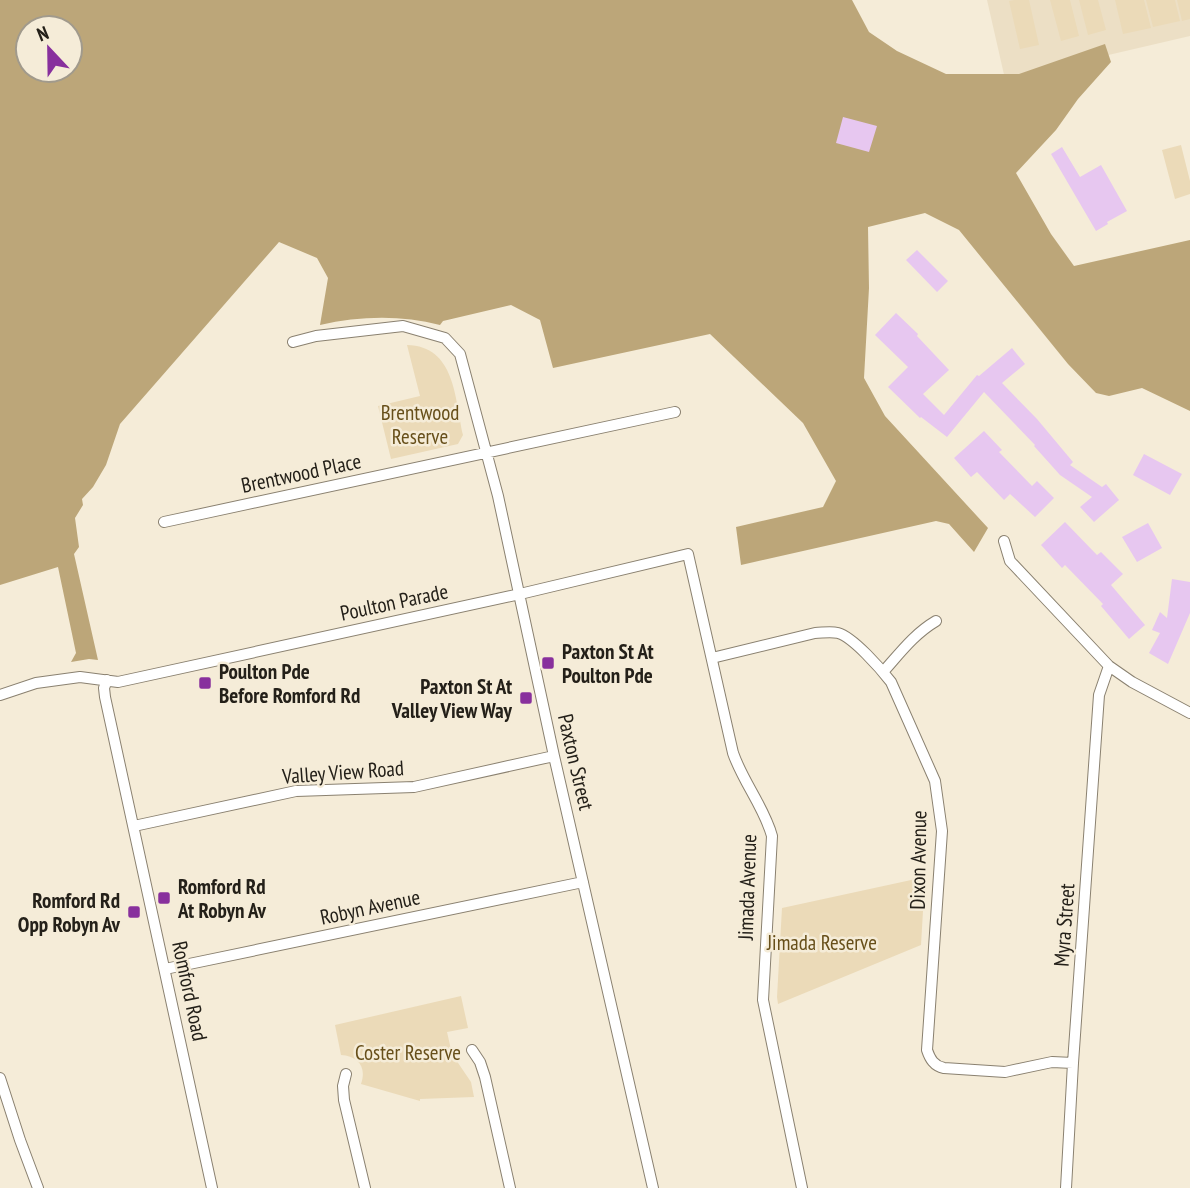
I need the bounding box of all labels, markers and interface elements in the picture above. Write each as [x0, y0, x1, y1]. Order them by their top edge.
north arrow [14, 14, 84, 84]
text: N [33, 20, 52, 46]
park label: Brentwood Reserve [381, 399, 459, 450]
street label: Brentwood Place [239, 447, 363, 499]
street label: Poulton Parade [338, 577, 450, 627]
place label: Paxton St At Poulton Pde [562, 638, 654, 689]
marker: Paxton St At Poulton Pde [540, 655, 556, 671]
place label: Poulton Pde Before Romford Rd [219, 658, 360, 709]
place label: Paxton St At Valley View Way [391, 673, 513, 724]
marker: Poulton Pde Before Romford Rd [197, 675, 213, 691]
marker: Paxton St At Valley View Way [518, 690, 534, 706]
street label: Paxton Street [552, 711, 600, 813]
street label: Valley View Road [280, 754, 405, 790]
street label: Dixon Avenue [904, 810, 932, 910]
street label: Jimada Avenue [732, 833, 762, 942]
place label: Romford Rd At Robyn Av [177, 873, 267, 924]
street label: Myra Street [1048, 882, 1080, 968]
street label: Robyn Avenue [318, 883, 422, 931]
place label: Romford Rd Opp Robyn Av [18, 887, 121, 938]
marker: Romford Rd At Robyn Av [156, 890, 172, 906]
marker: Romford Rd Opp Robyn Av [126, 904, 142, 920]
park label: Jimada Reserve [766, 929, 877, 956]
street label: Romford Road [166, 939, 214, 1043]
park label: Coster Reserve [355, 1039, 461, 1066]

